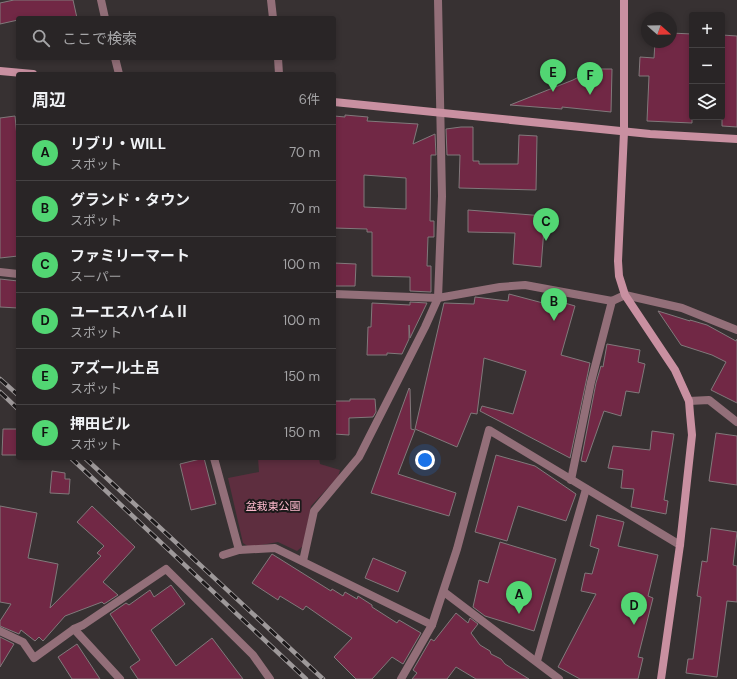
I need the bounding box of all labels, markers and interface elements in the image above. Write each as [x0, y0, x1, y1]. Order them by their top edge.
north arrow [641, 12, 677, 48]
map controls [689, 12, 725, 120]
button: + [689, 12, 725, 48]
search box [16, 16, 336, 60]
icon: search [30, 27, 52, 49]
text: ここで検索 [62, 29, 137, 49]
button: − [689, 48, 725, 84]
pin: E [540, 59, 566, 92]
pin: F [577, 62, 603, 95]
button: layers [689, 84, 725, 120]
text: 周辺 [32, 89, 66, 111]
text: 6件 [299, 91, 320, 108]
text: リブリ・WILL [70, 134, 166, 154]
text: A [40, 144, 50, 161]
text: 70 m [289, 144, 320, 161]
text: スポット [70, 156, 122, 173]
text: グランド・タウン [70, 190, 190, 210]
text: B [41, 200, 49, 217]
text: 70 m [289, 200, 320, 217]
pin: C [533, 208, 559, 241]
text: スポット [70, 212, 122, 229]
text: ファミリーマート [70, 246, 190, 266]
text: C [40, 256, 50, 273]
text: 100 m [283, 256, 320, 273]
text: スーパー [70, 268, 122, 285]
pin: B [541, 288, 567, 321]
text: ユーエスハイムⅡ [70, 302, 189, 322]
text: D [40, 312, 50, 329]
text: 100 m [283, 312, 320, 329]
text: スポット [70, 324, 122, 341]
text: アズール土呂 [70, 358, 160, 378]
text: E [41, 368, 49, 385]
text: 150 m [284, 368, 320, 385]
text: スポット [70, 380, 122, 397]
text: 押田ビル [70, 414, 130, 434]
text: F [41, 424, 49, 441]
text: 150 m [284, 424, 320, 441]
text: スポット [70, 436, 122, 453]
your location [415, 450, 435, 470]
park label: 盆栽東公園 [246, 499, 301, 513]
pin: A [506, 581, 532, 614]
pin: D [621, 592, 647, 625]

